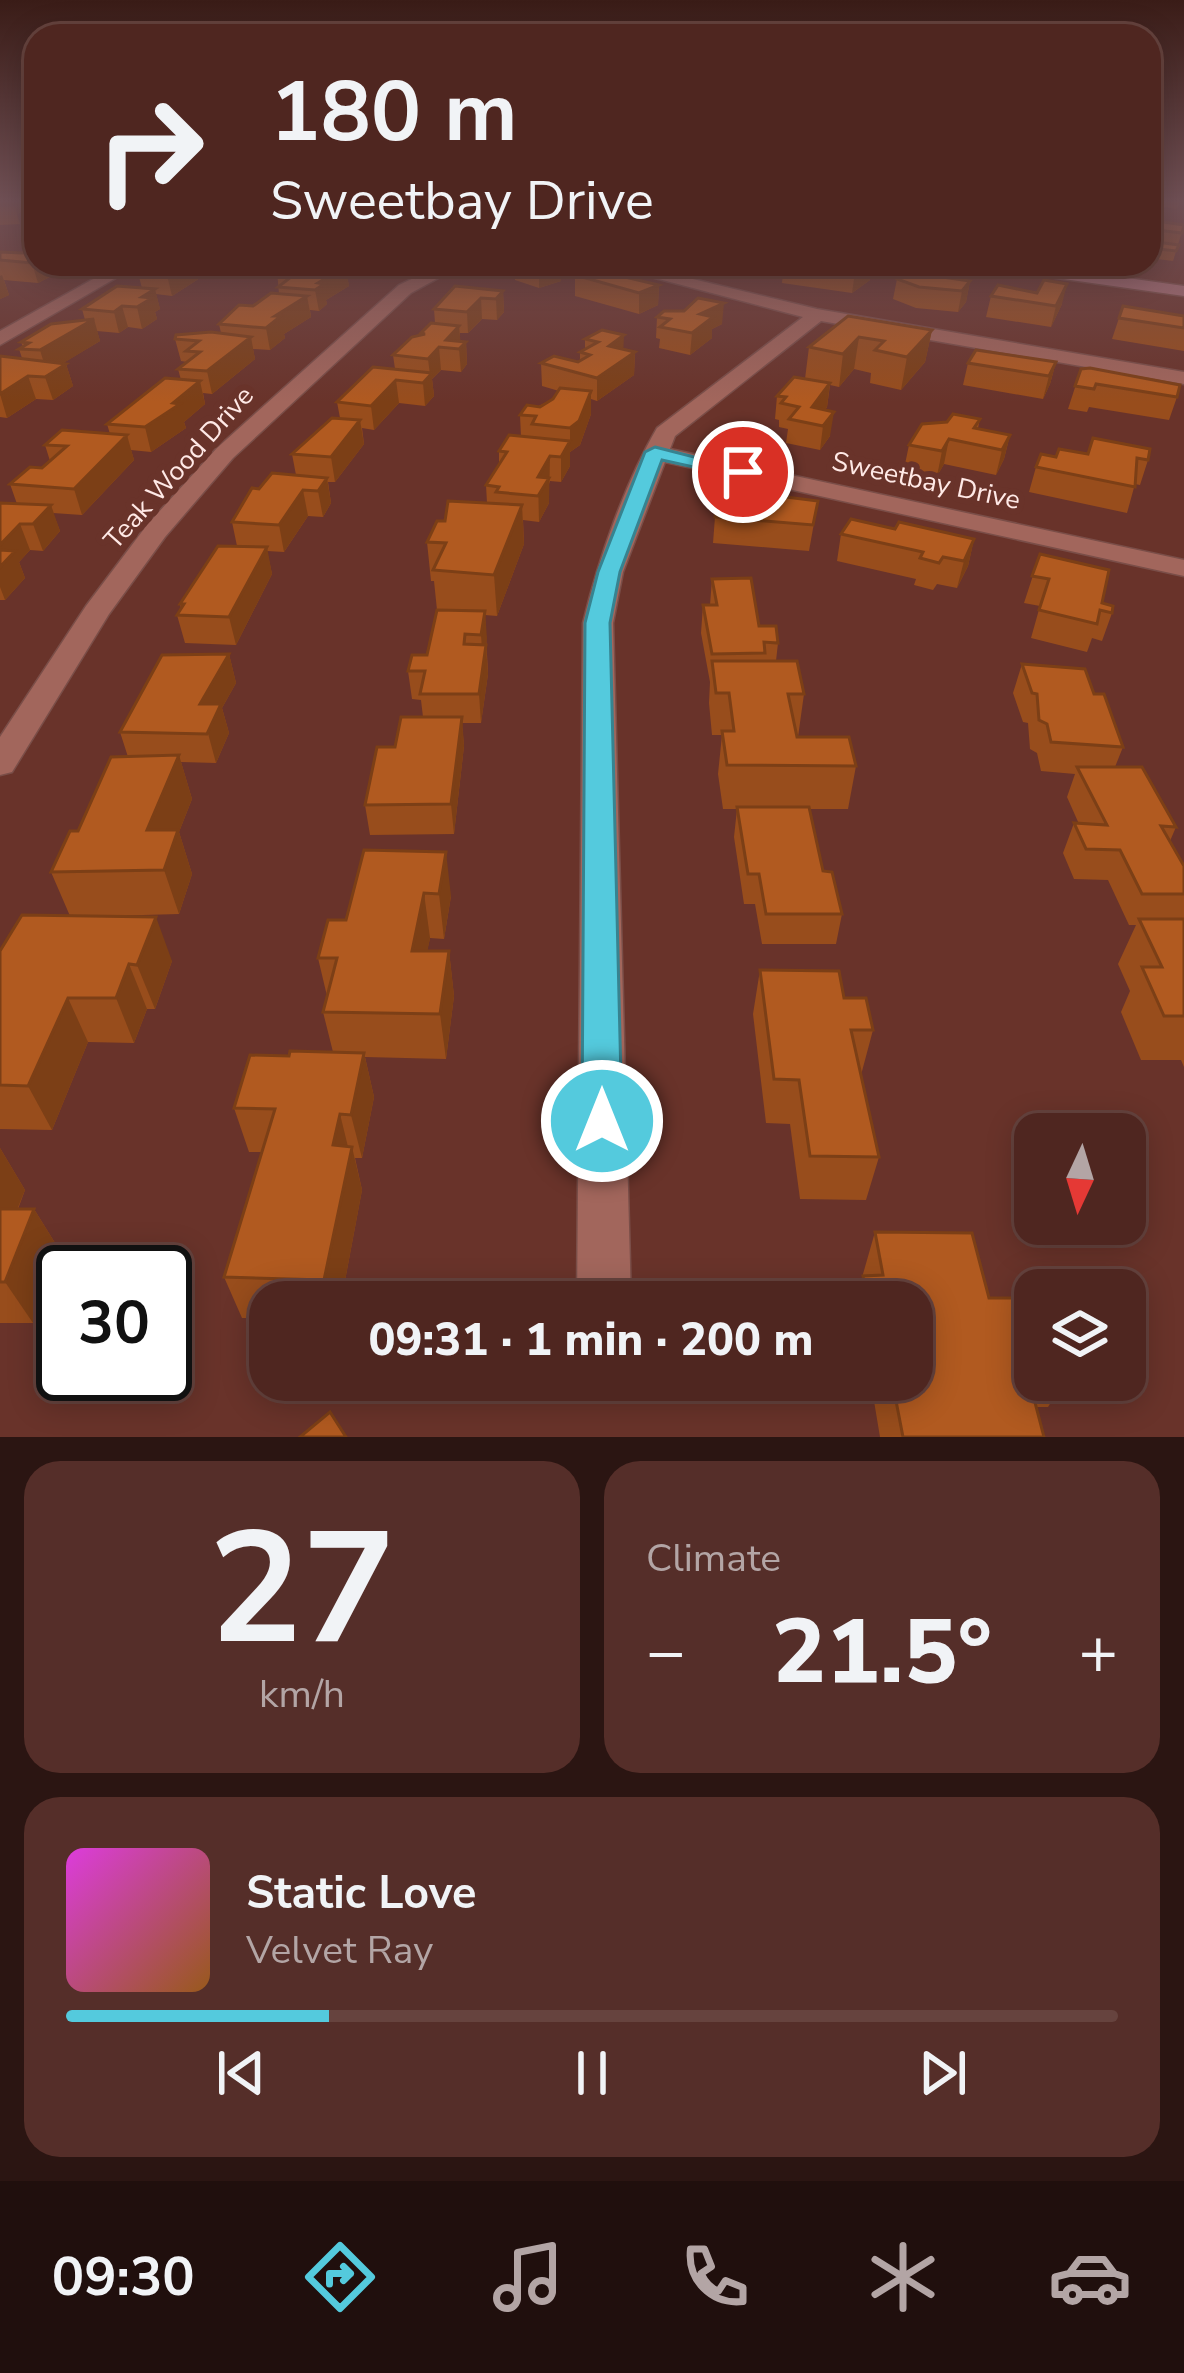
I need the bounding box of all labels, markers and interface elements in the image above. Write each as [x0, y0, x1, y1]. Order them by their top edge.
text: 180 m [270, 55, 518, 170]
icon: right [72, 72, 228, 228]
text: Sweetbay Drive [270, 164, 654, 238]
street label: Teak Wood Drive [96, 378, 262, 558]
pin [692, 421, 794, 523]
icon: arrive [710, 439, 776, 505]
street label: Sweetbay Drive [828, 443, 1024, 519]
position arrow [539, 1058, 665, 1184]
north arrow [1014, 1113, 1146, 1245]
map controls [1014, 1113, 1146, 1401]
speed limit sign: 30 [36, 1245, 192, 1401]
button: layers [1014, 1269, 1146, 1401]
text: 09:31 · 1 min · 200 m [368, 1310, 814, 1371]
text: 27 [208, 1483, 396, 1696]
text: Climate [646, 1532, 781, 1585]
text: 21.5° [772, 1591, 992, 1714]
text: − [646, 1607, 686, 1697]
text: + [1078, 1607, 1118, 1697]
text: km/h [259, 1668, 345, 1721]
text: Static Love [246, 1863, 476, 1924]
text: Velvet Ray [246, 1924, 433, 1977]
icon: previous [208, 2040, 274, 2106]
icon: pause [559, 2040, 625, 2106]
icon: next [910, 2040, 976, 2106]
icon: directions [298, 2235, 382, 2319]
icon: music [486, 2235, 570, 2319]
icon: phone [673, 2235, 757, 2319]
icon: climate [861, 2235, 945, 2319]
icon: car [1048, 2235, 1132, 2319]
text: 09:30 [52, 2240, 195, 2314]

